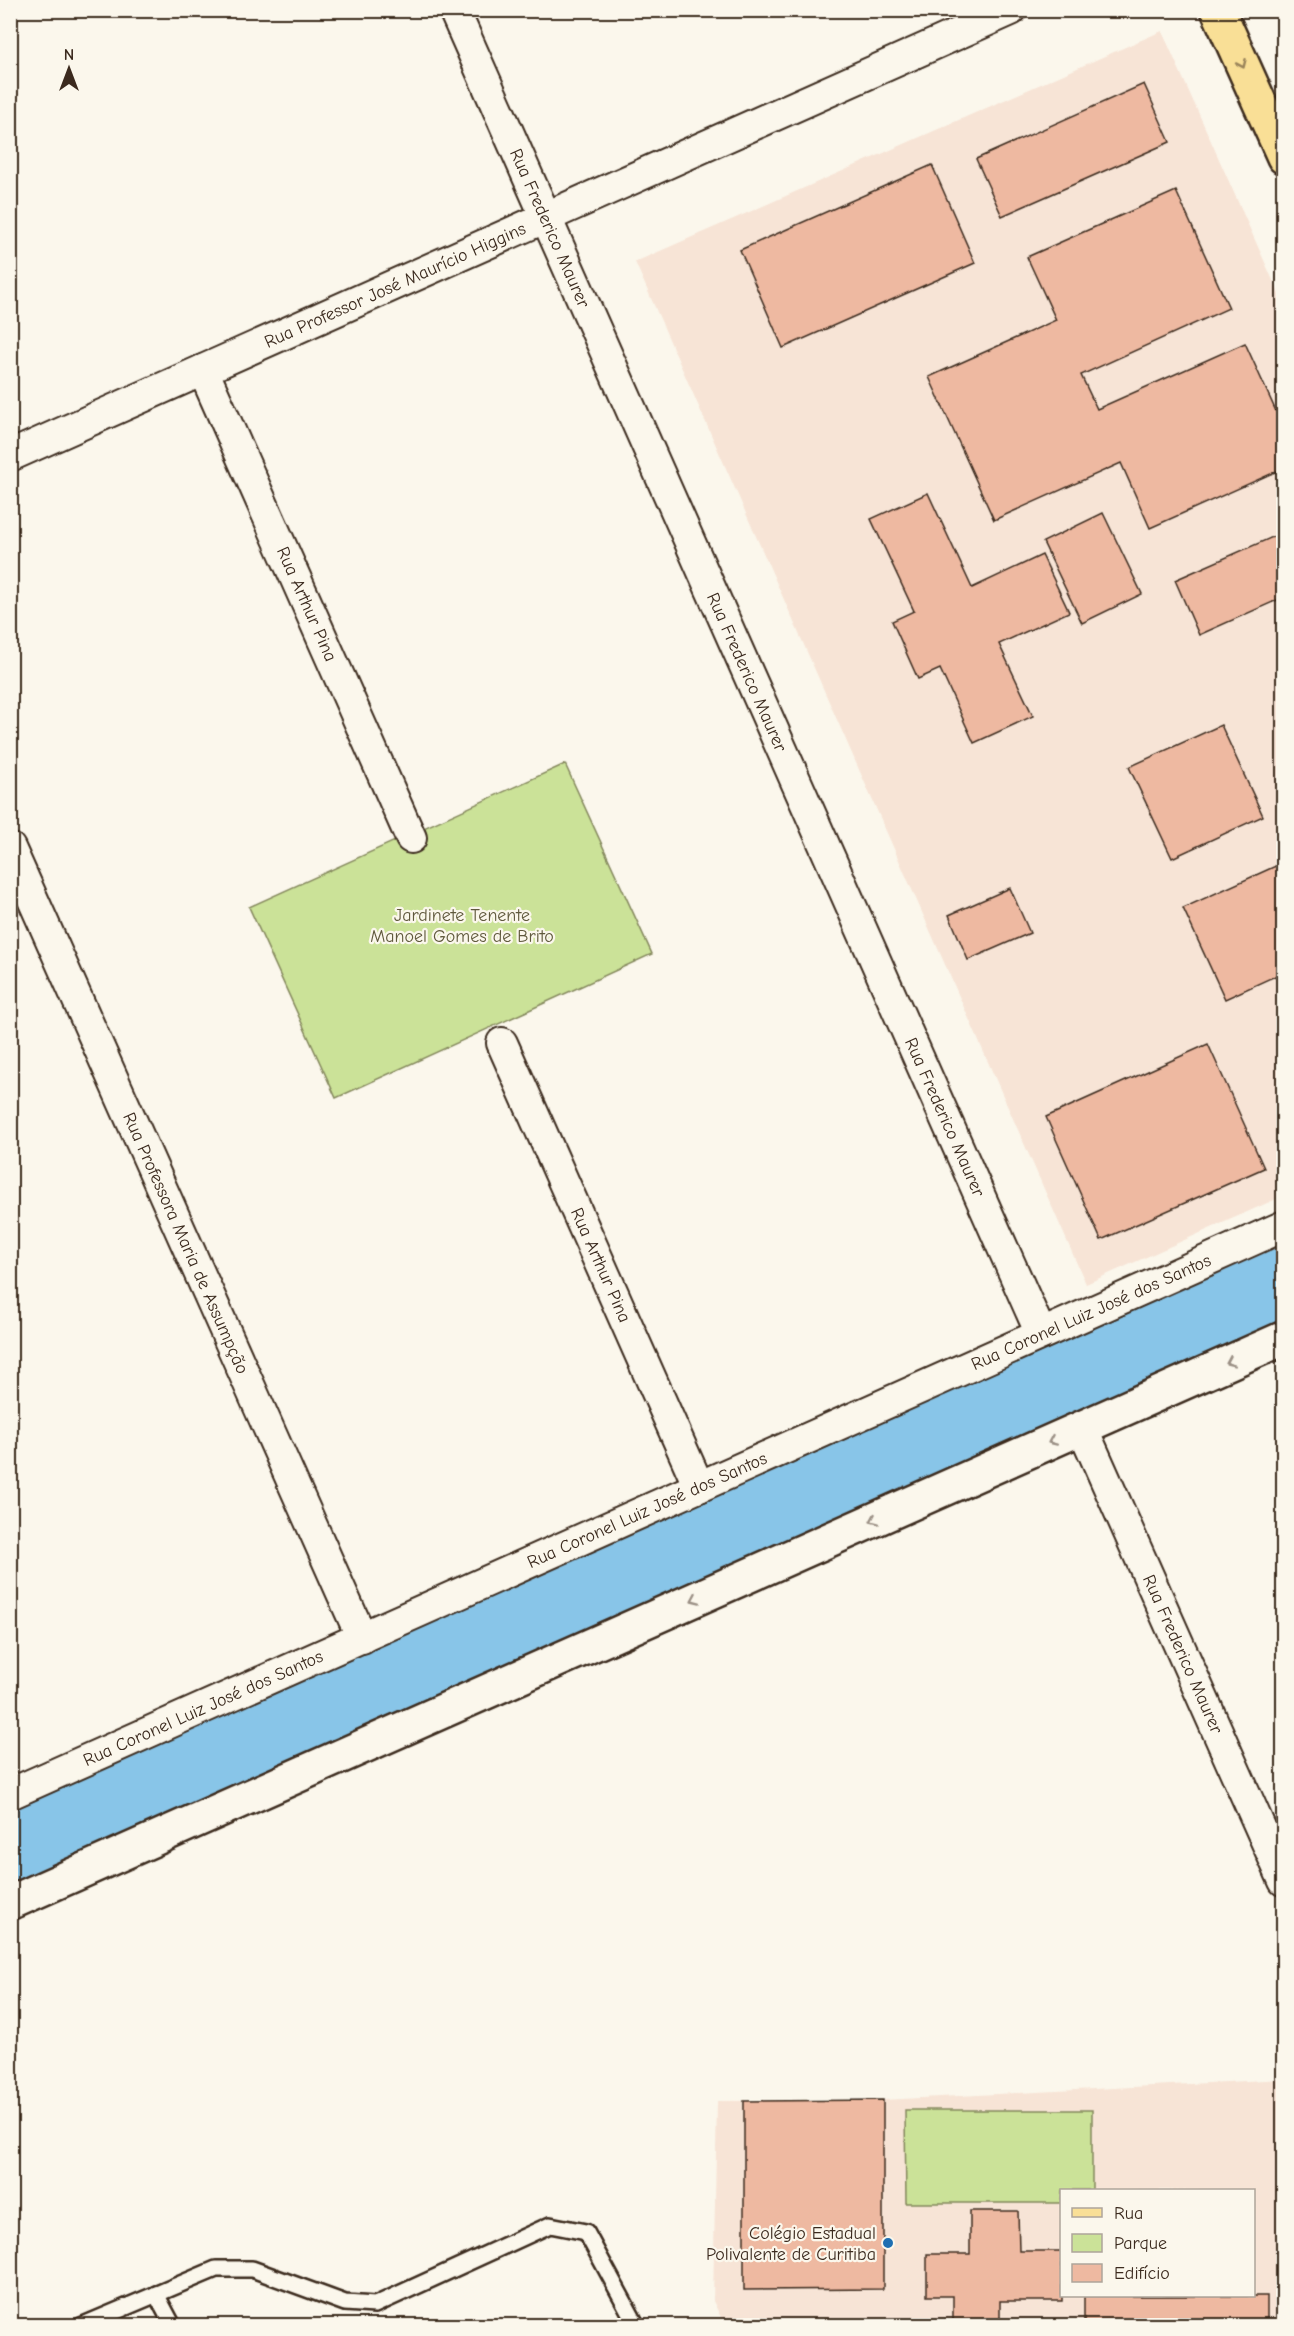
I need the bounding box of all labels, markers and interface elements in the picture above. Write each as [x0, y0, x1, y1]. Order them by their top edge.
north arrow [39, 39, 99, 99]
text: N [64, 46, 74, 64]
one-way arrow [1235, 58, 1247, 69]
street label: Rua Frederico Maurer [505, 145, 594, 312]
street label: Rua Professor José Maurício Higgins [261, 218, 529, 353]
street label: Rua Arthur Pina [272, 544, 341, 665]
street label: Rua Frederico Maurer [702, 589, 791, 756]
park label: Jardinete Tenente Manoel Gomes de Brito [370, 905, 554, 947]
street label: Rua Frederico Maurer [900, 1034, 989, 1201]
street label: Rua Professora Maria de Assumpção [118, 1109, 253, 1377]
street label: Rua Arthur Pina [566, 1205, 635, 1326]
street label: Rua Coronel Luiz José dos Santos [968, 1250, 1214, 1375]
one-way arrow [1225, 1354, 1236, 1366]
one-way arrow [1047, 1434, 1058, 1446]
street label: Rua Coronel Luiz José dos Santos [524, 1448, 770, 1573]
one-way arrow [869, 1513, 880, 1525]
street label: Rua Frederico Maurer [1138, 1571, 1227, 1738]
one-way arrow [691, 1592, 702, 1604]
street label: Rua Coronel Luiz José dos Santos [80, 1646, 326, 1771]
legend [1060, 2189, 1255, 2297]
text: Rua [1114, 2203, 1143, 2224]
place label: Colégio Estadual Polivalente de Curitiba [706, 2223, 876, 2265]
text: Parque [1114, 2233, 1167, 2254]
marker: Colégio Estadual Polivalente de Curitiba [881, 2236, 895, 2250]
text: Edifício [1114, 2263, 1170, 2284]

